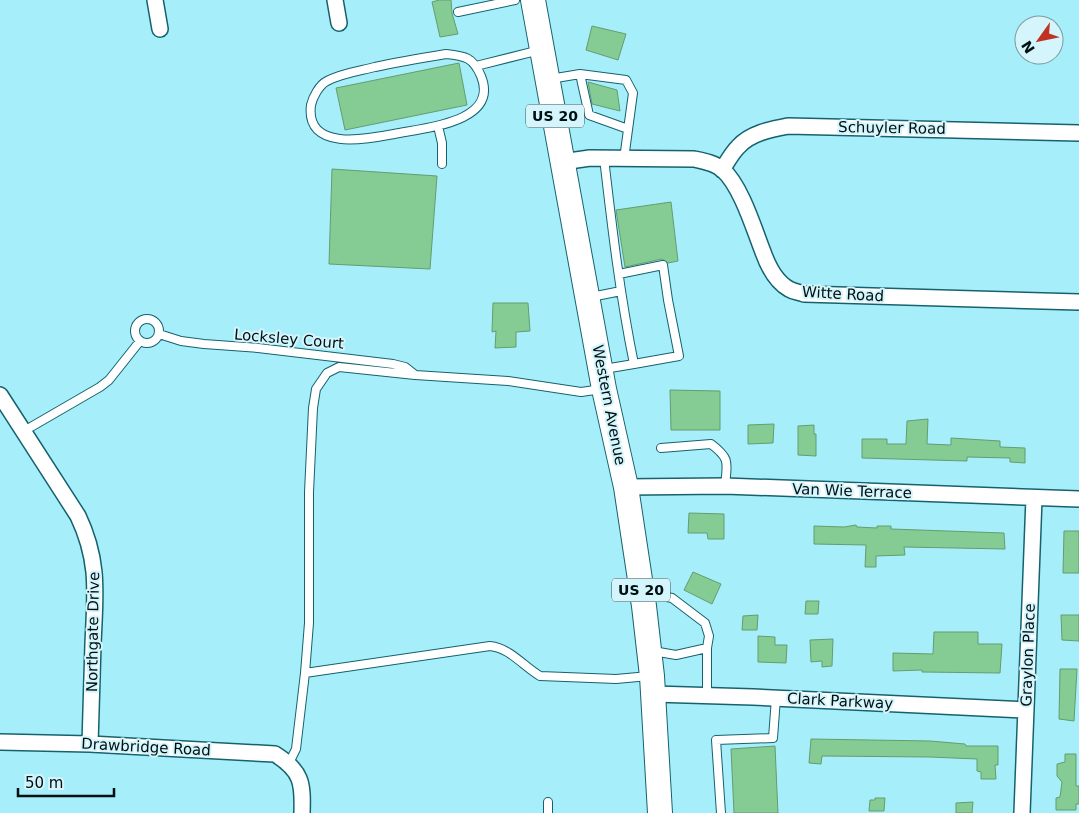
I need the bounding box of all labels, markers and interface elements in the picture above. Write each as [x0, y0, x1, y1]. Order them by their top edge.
north arrow [1014, 15, 1064, 65]
text: N [1018, 38, 1038, 56]
road number: US 20 [526, 104, 584, 128]
street label: Schuyler Road [838, 118, 946, 138]
street label: Witte Road [802, 283, 884, 305]
street label: Locksley Court [233, 325, 345, 353]
street label: Western Avenue [589, 343, 629, 467]
street label: Van Wie Terrace [792, 480, 912, 502]
street label: Northgate Drive [83, 572, 103, 692]
road number: US 20 [612, 578, 670, 602]
street label: Graylon Place [1017, 603, 1039, 707]
street label: Clark Parkway [786, 689, 894, 713]
street label: Drawbridge Road [81, 735, 211, 759]
scale bar [18, 766, 114, 798]
text: 50 m [25, 774, 63, 792]

